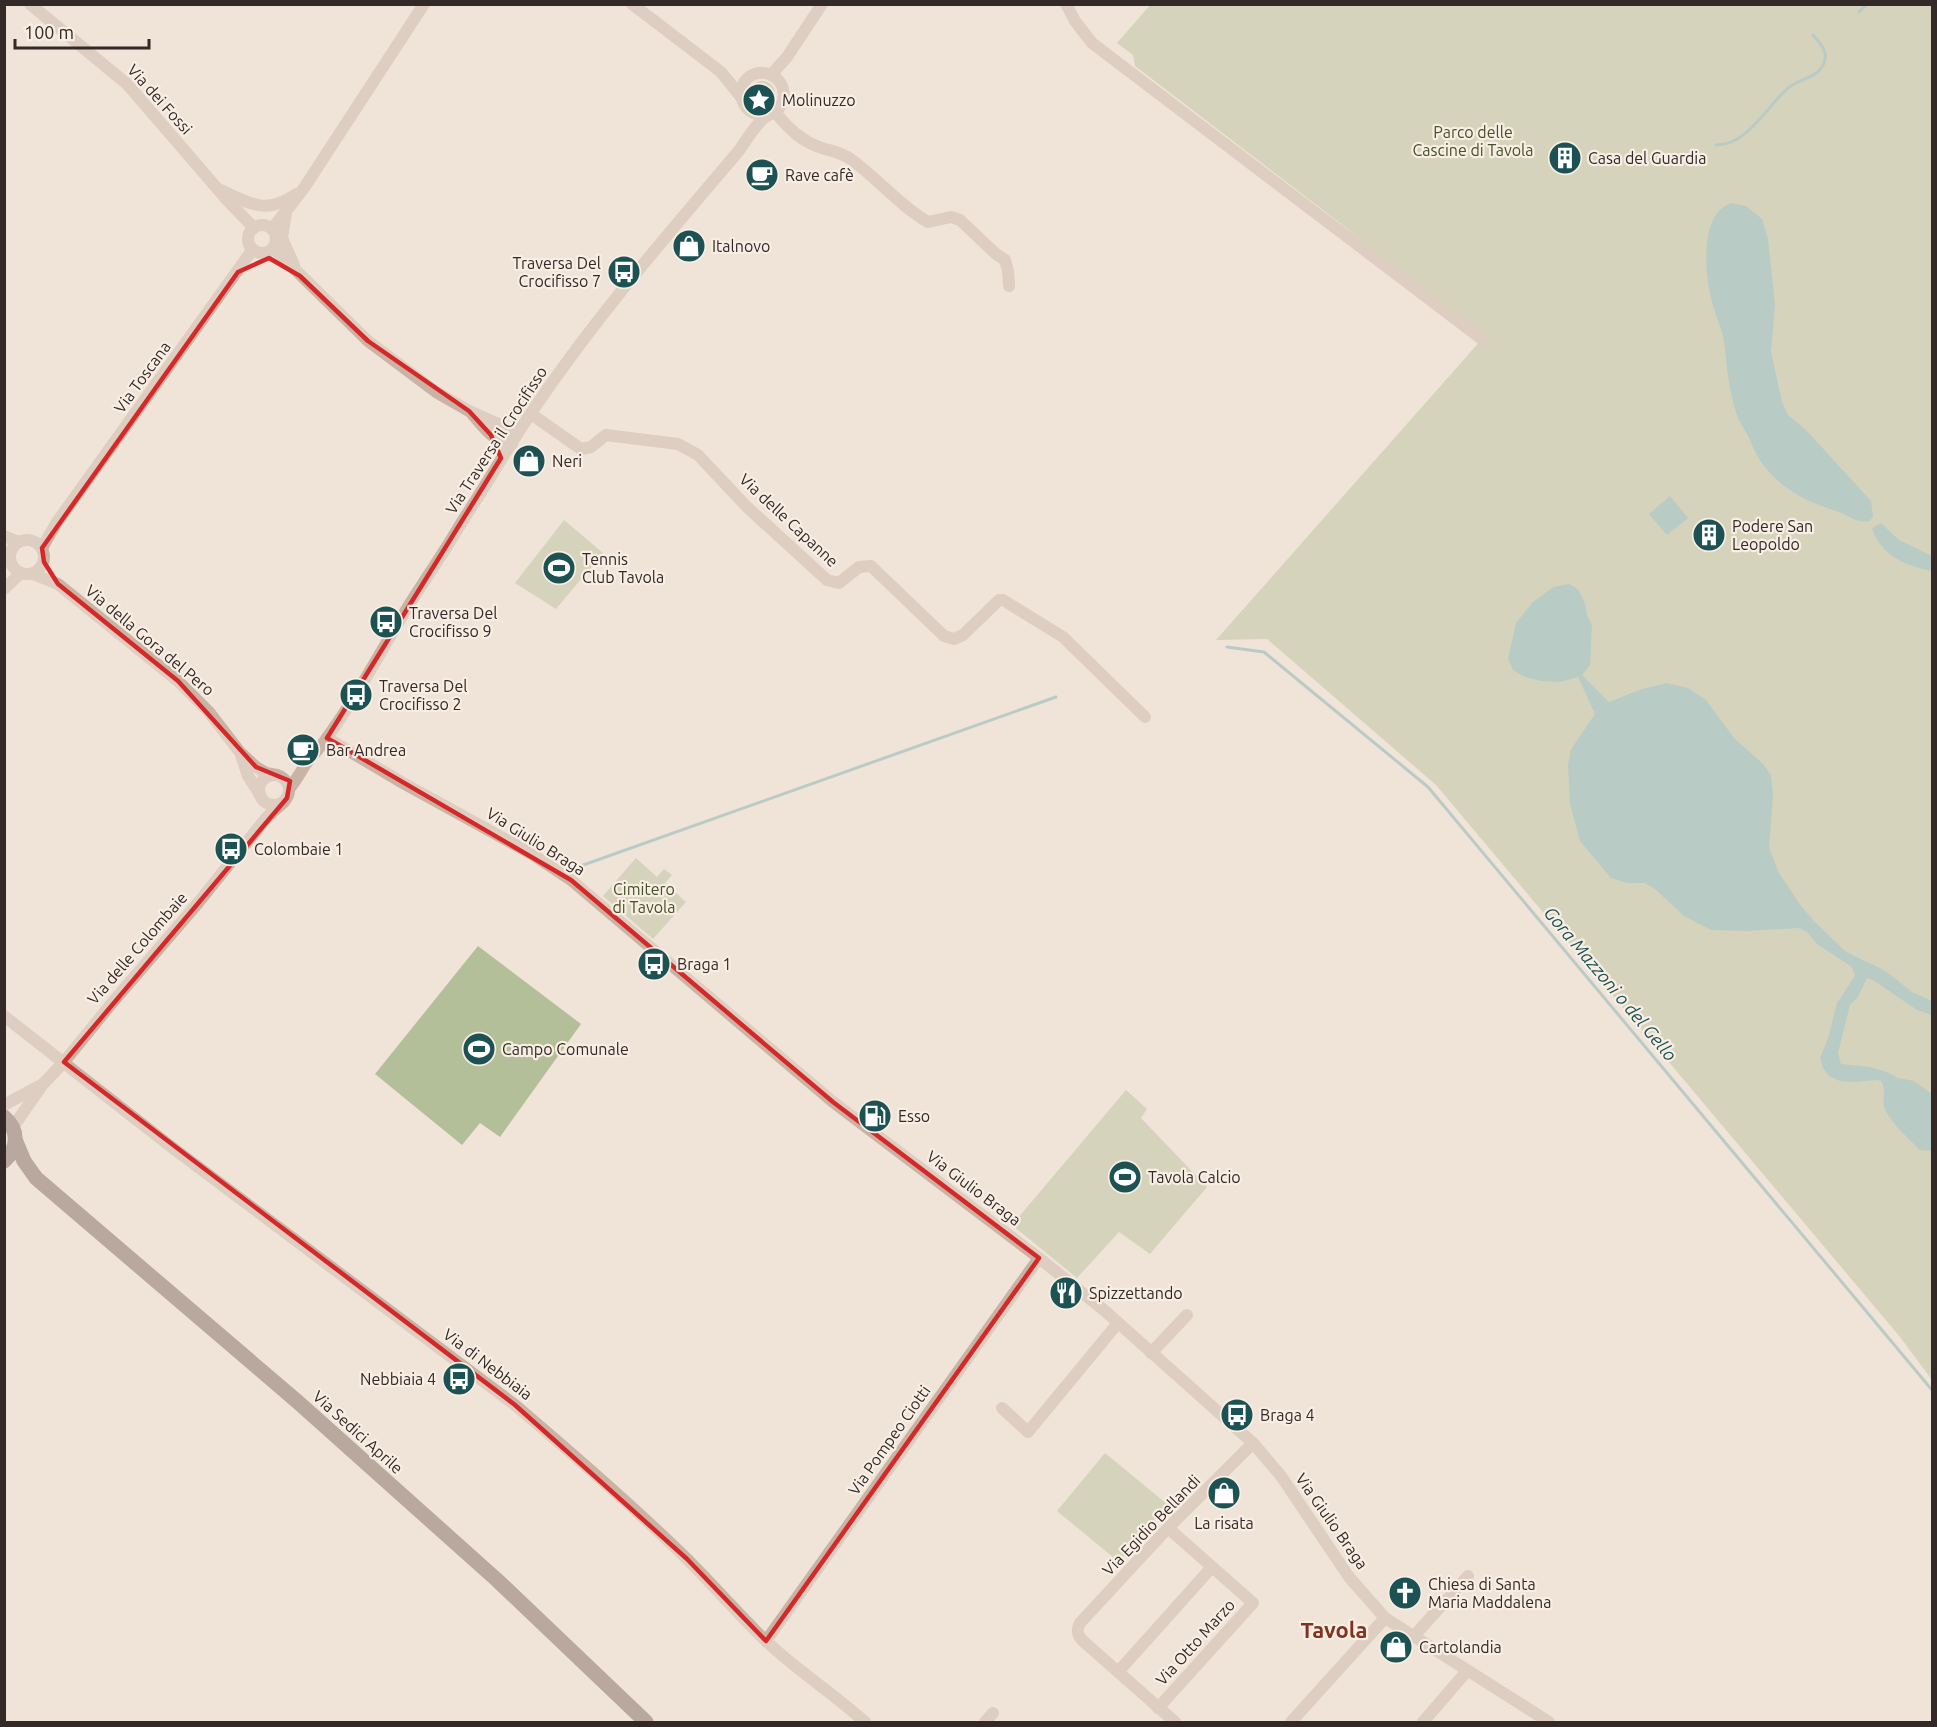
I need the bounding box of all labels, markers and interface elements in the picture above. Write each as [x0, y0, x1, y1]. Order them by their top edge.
scale bar [15, 12, 148, 50]
text: 100 m [24, 22, 74, 42]
street label: Via dei Fossi [124, 60, 196, 138]
place icon: Molinuzzo [741, 82, 777, 118]
place label: Molinuzzo [782, 91, 856, 109]
park label: Parco delle Cascine di Tavola [1413, 123, 1533, 159]
building icon: Casa del Guardia [1547, 140, 1583, 176]
place label: Casa del Guardia [1588, 149, 1706, 167]
cafe icon: Rave cafè [744, 157, 780, 193]
place label: Rave cafè [785, 166, 854, 184]
shop icon: Italnovo [671, 228, 707, 264]
place label: Italnovo [712, 237, 770, 255]
place label: Traversa Del Crocifisso 7 [513, 254, 601, 290]
bus stop icon: Traversa Del Crocifisso 7 [606, 254, 642, 290]
street label: Via Toscana [110, 338, 174, 416]
street label: Via Traversa il Crocifisso [442, 363, 550, 517]
shop icon: Neri [511, 443, 547, 479]
place label: Neri [552, 452, 582, 470]
street label: Via delle Capanne [736, 470, 842, 570]
building icon: Podere San Leopoldo [1691, 517, 1727, 553]
place label: Podere San Leopoldo [1732, 517, 1813, 553]
sports icon: Tennis Club Tavola [541, 550, 577, 586]
place label: Tennis Club Tavola [582, 550, 664, 586]
street label: Via della Gora del Pero [82, 581, 218, 699]
bus stop icon: Traversa Del Crocifisso 9 [368, 604, 404, 640]
place label: Traversa Del Crocifisso 9 [409, 604, 497, 640]
bus stop icon: Traversa Del Crocifisso 2 [338, 677, 374, 713]
place label: Traversa Del Crocifisso 2 [379, 677, 467, 713]
cafe icon: Bar Andrea [285, 732, 321, 768]
place label: Bar Andrea [326, 741, 406, 759]
street label: Via Giulio Braga [483, 803, 589, 879]
bus stop icon: Colombaie 1 [213, 831, 249, 867]
place label: Colombaie 1 [254, 840, 344, 858]
park label: Cimitero di Tavola [613, 880, 675, 916]
street label: Via delle Colombaie [84, 888, 190, 1008]
water label: Gora Mazzoni o del Gello [1541, 902, 1681, 1065]
bus stop icon: Braga 1 [636, 946, 672, 982]
place label: Braga 1 [677, 955, 732, 973]
sports icon: Campo Comunale [461, 1031, 497, 1067]
place label: Campo Comunale [502, 1040, 629, 1058]
fuel station icon: Esso [857, 1098, 893, 1134]
place label: Esso [898, 1107, 930, 1125]
street label: Via Giulio Braga [923, 1147, 1025, 1229]
sports icon: Tavola Calcio [1107, 1159, 1143, 1195]
place label: Tavola Calcio [1148, 1168, 1241, 1186]
restaurant icon: Spizzettando [1048, 1275, 1084, 1311]
place label: Spizzettando [1089, 1284, 1183, 1302]
street label: Via di Nebbiaia [440, 1325, 536, 1403]
bus stop icon: Nebbiaia 4 [441, 1361, 477, 1397]
place label: Nebbiaia 4 [360, 1370, 436, 1388]
street label: Via Pompeo Ciotti [844, 1382, 934, 1498]
street label: Via Sedici Aprile [309, 1387, 407, 1477]
bus stop icon: Braga 4 [1219, 1397, 1255, 1433]
place label: Braga 4 [1260, 1406, 1315, 1424]
street label: Via Giulio Braga [1292, 1470, 1372, 1572]
street label: Via Egidio Bellandi [1098, 1471, 1204, 1579]
shop icon: La risata [1206, 1475, 1242, 1511]
place label: La risata [1194, 1514, 1254, 1532]
church icon: Chiesa di Santa Maria Maddalena [1387, 1575, 1423, 1611]
place label: Chiesa di Santa Maria Maddalena [1428, 1575, 1551, 1611]
street label: Via Otto Marzo [1152, 1595, 1238, 1689]
district label: Tavola [1300, 1617, 1368, 1642]
shop icon: Cartolandia [1378, 1629, 1414, 1665]
place label: Cartolandia [1419, 1638, 1502, 1656]

